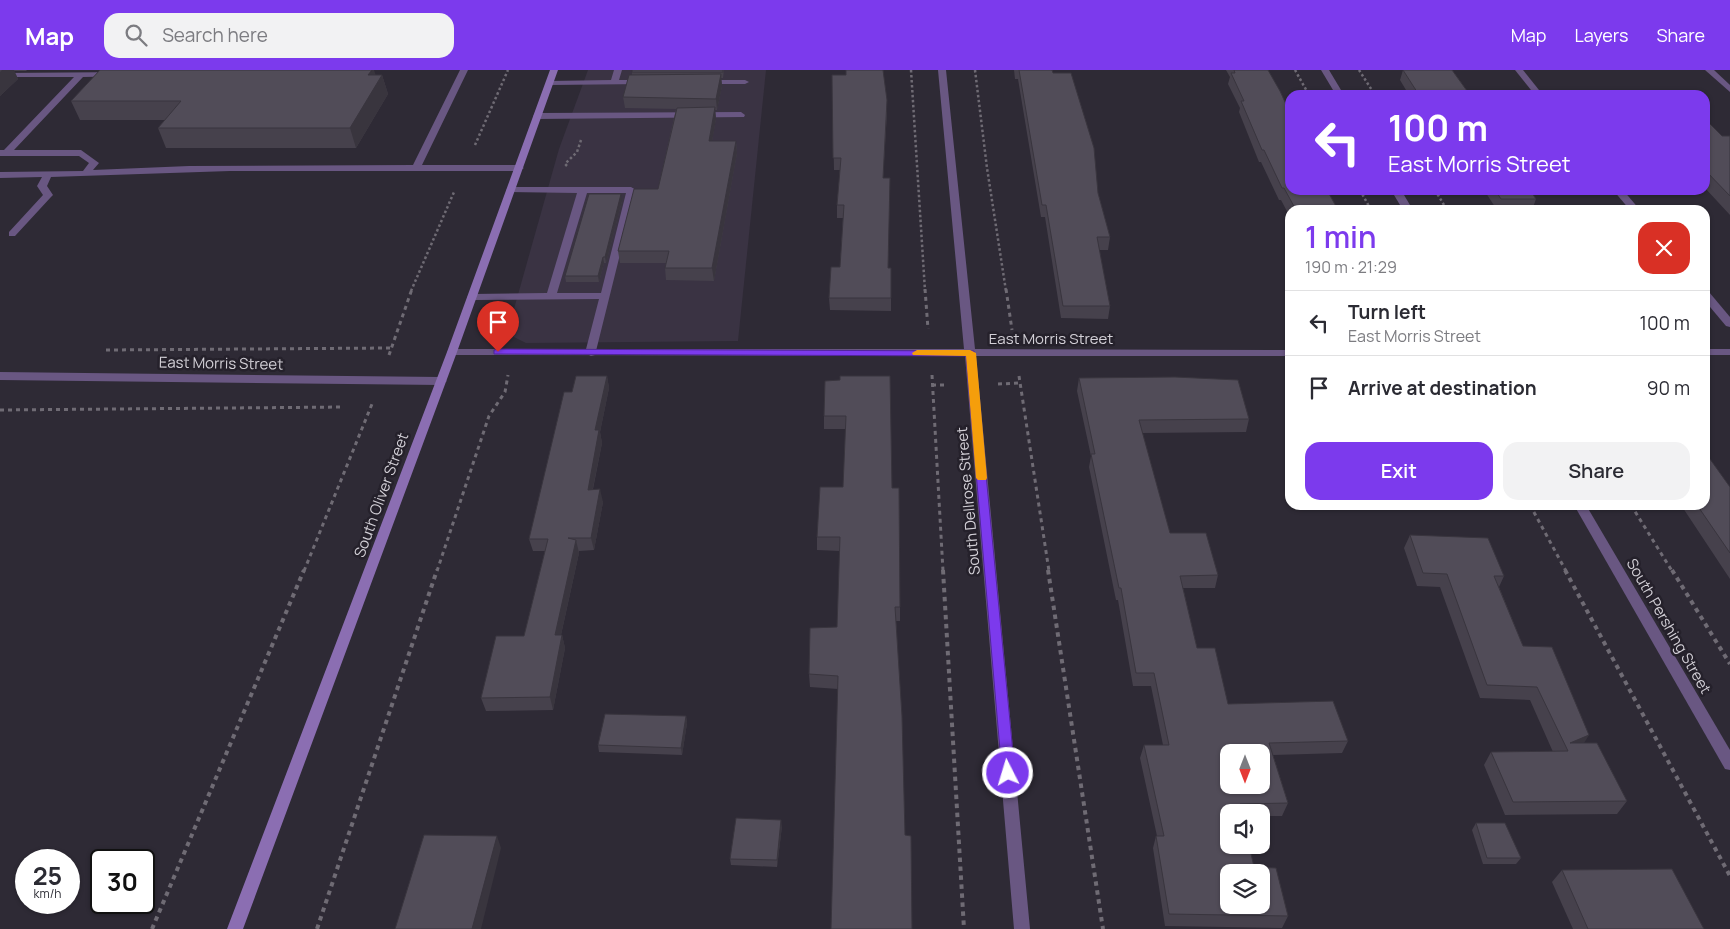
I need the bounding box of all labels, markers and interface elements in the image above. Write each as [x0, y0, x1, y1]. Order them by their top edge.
search box [104, 13, 454, 58]
text: Map [25, 19, 74, 52]
icon: search [122, 21, 150, 49]
text: Search here [162, 22, 268, 48]
text: Map [1511, 23, 1546, 47]
text: Layers [1574, 23, 1628, 47]
text: Share [1656, 23, 1705, 47]
text: 100 m [1388, 104, 1488, 152]
icon: left [1305, 110, 1370, 175]
text: East Morris Street [1388, 149, 1571, 179]
text: 1 min [1305, 216, 1377, 257]
button: close [1638, 222, 1690, 274]
text: 190 m · 21:29 [1305, 256, 1397, 278]
text: Turn left [1348, 299, 1426, 325]
pin [477, 301, 519, 352]
icon: arrive [484, 308, 512, 336]
icon: left [1305, 309, 1333, 337]
text: 100 m [1639, 310, 1690, 336]
text: East Morris Street [1348, 325, 1481, 347]
street label: East Morris Street [989, 328, 1113, 349]
street label: East Morris Street [159, 351, 283, 375]
icon: arrive [1305, 374, 1333, 402]
text: Arrive at destination [1348, 375, 1537, 401]
text: 90 m [1647, 375, 1690, 401]
street label: South Dellrose Street [951, 426, 985, 576]
street label: South Oliver Street [349, 430, 413, 560]
button: Exit [1305, 442, 1493, 500]
button: Share [1503, 442, 1690, 500]
street label: South Pershing Street [1622, 555, 1716, 697]
north arrow [1220, 744, 1270, 794]
map controls [1220, 744, 1270, 914]
position arrow [981, 746, 1033, 798]
button: sound [1220, 804, 1270, 854]
speed limit sign: 30 [90, 849, 155, 914]
text: 25 [33, 858, 62, 893]
button: layers [1220, 864, 1270, 914]
text: km/h [34, 885, 61, 902]

